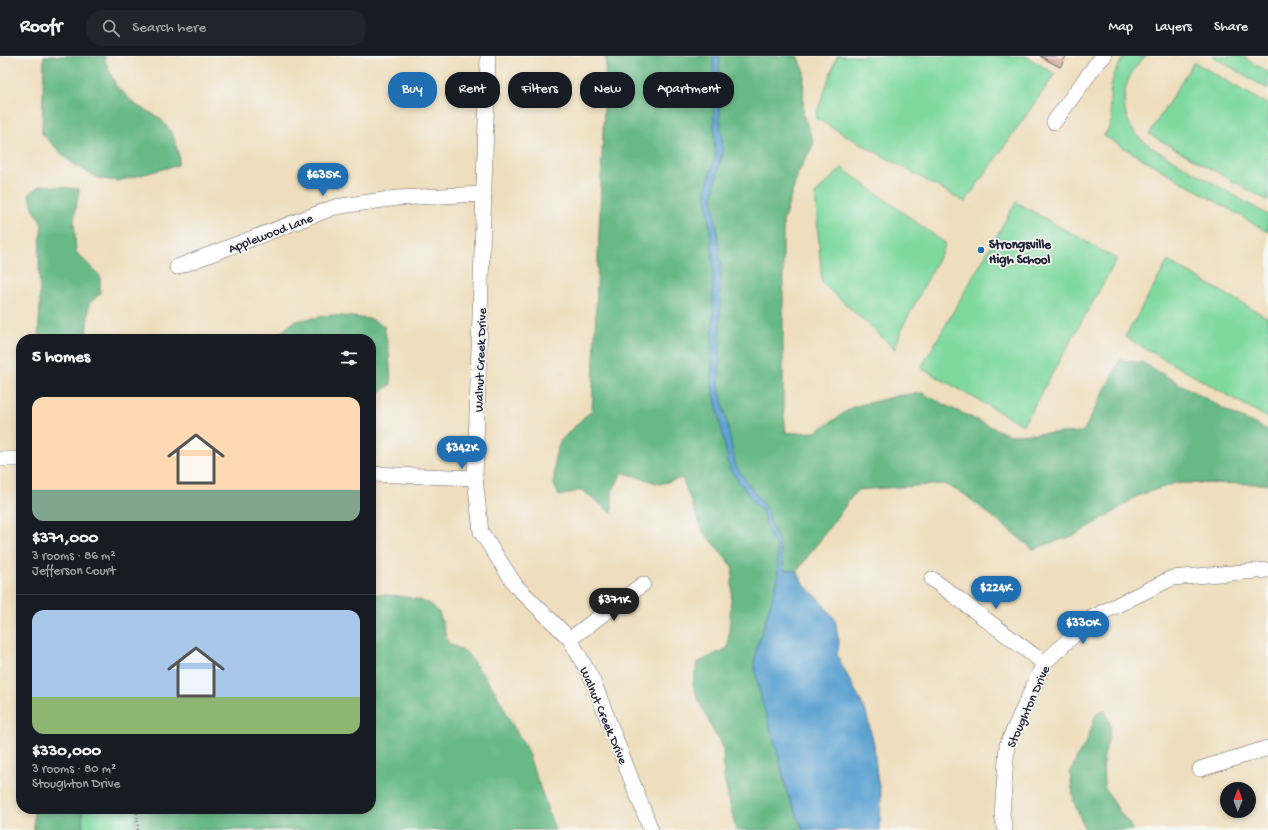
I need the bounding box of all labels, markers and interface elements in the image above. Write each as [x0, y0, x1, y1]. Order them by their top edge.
search box [86, 10, 366, 46]
text: Roofr [20, 16, 62, 39]
icon: search [100, 17, 122, 39]
text: Search here [132, 19, 206, 37]
text: Map [1109, 19, 1133, 36]
text: Layers [1155, 19, 1192, 36]
text: Share [1214, 19, 1248, 36]
chip: Buy [388, 72, 437, 108]
chip: Rent [445, 72, 500, 108]
chip: Filters [508, 72, 572, 108]
chip: New [580, 72, 635, 108]
chip: Apartment [643, 72, 734, 108]
pin: $635K [295, 163, 351, 197]
text: $635K [306, 168, 340, 183]
street label: Applewood Lane [227, 211, 315, 257]
place label: Strongsville High School [989, 238, 1052, 268]
marker: Strongsville High School [976, 245, 986, 255]
street label: Walnut Creek Drive [472, 308, 491, 412]
icon: filters [338, 347, 360, 369]
text: 5 homes [32, 348, 90, 368]
icon: home [160, 423, 232, 495]
pin: $342K [434, 436, 490, 470]
text: $342K [446, 441, 478, 456]
text: $371,000 [32, 529, 98, 549]
text: 3 rooms · 86 m² [32, 549, 115, 564]
text: Jefferson Court [32, 564, 115, 579]
pin: $224K [968, 576, 1024, 610]
text: $224K [980, 581, 1012, 596]
pin: $371K [586, 588, 642, 622]
text: $371K [598, 593, 630, 608]
pin: $330K [1055, 611, 1111, 645]
text: $330K [1066, 616, 1100, 631]
icon: home [160, 636, 232, 708]
street label: Stoughton Drive [1004, 663, 1054, 750]
street label: Walnut Creek Drive [575, 665, 630, 767]
text: $330,000 [32, 742, 101, 762]
text: 3 rooms · 80 m² [32, 762, 116, 777]
text: Stoughton Drive [32, 777, 120, 792]
north arrow [1220, 782, 1256, 818]
map controls [1220, 782, 1256, 818]

